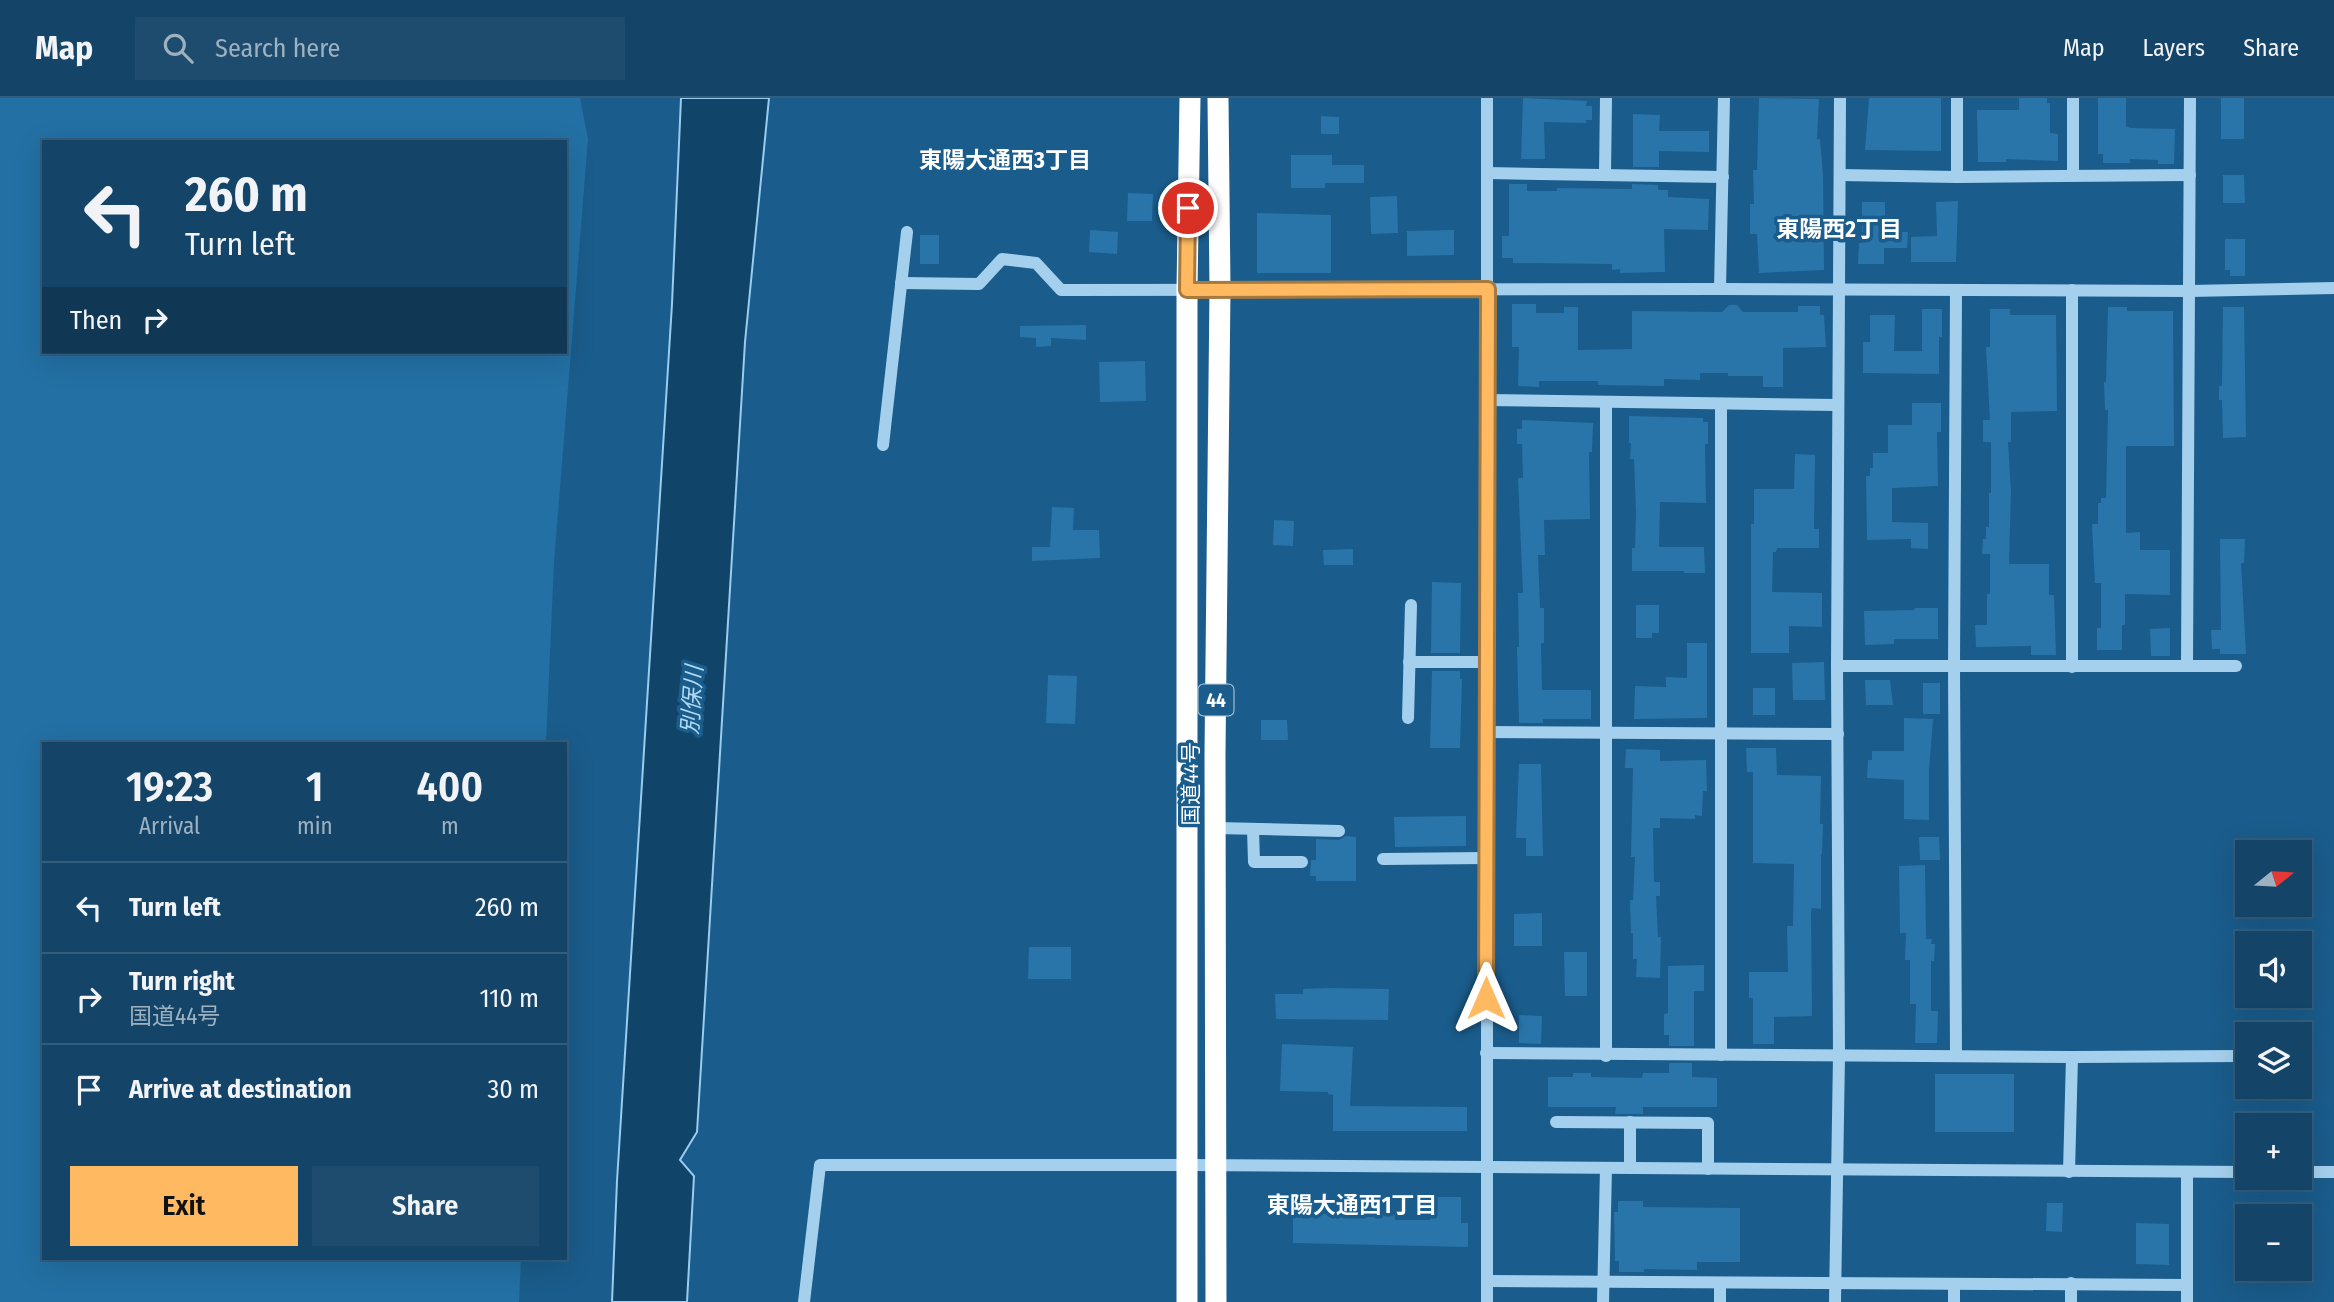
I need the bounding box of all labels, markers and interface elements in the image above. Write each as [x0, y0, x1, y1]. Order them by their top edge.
search box [135, 17, 625, 80]
text: Map [35, 28, 93, 68]
icon: search [159, 29, 197, 67]
text: Search here [215, 33, 340, 64]
text: Map [2063, 34, 2105, 62]
text: Layers [2143, 34, 2205, 62]
text: Share [2243, 34, 2299, 62]
district label: 東陽大通西3丁目 [919, 146, 1091, 174]
text: 260 m [185, 165, 308, 224]
icon: left [70, 168, 161, 259]
pin [1158, 178, 1218, 238]
icon: arrive [1169, 189, 1207, 227]
district label: 東陽西2丁目 [1776, 215, 1902, 243]
text: Turn left [185, 225, 295, 263]
icon: right [136, 301, 174, 339]
text: Then [70, 305, 122, 336]
water label: 別保川 [676, 662, 709, 735]
road number: 44 [1198, 684, 1234, 716]
street label: 国道44号 [1178, 742, 1204, 826]
text: 19:23 [126, 762, 213, 812]
text: 1 [306, 762, 324, 812]
text: 400 [417, 762, 483, 812]
text: Arrival [139, 812, 200, 840]
text: min [297, 812, 333, 840]
text: m [441, 812, 459, 840]
north arrow [2235, 840, 2312, 917]
map controls [2235, 840, 2312, 1281]
icon: left [70, 889, 108, 927]
text: Turn left [129, 892, 221, 923]
text: 260 m [475, 892, 539, 923]
button: sound [2235, 931, 2312, 1008]
position arrow [1449, 961, 1523, 1035]
text: Turn right [129, 966, 235, 997]
icon: right [70, 980, 108, 1018]
text: 110 m [479, 983, 539, 1014]
text: 国道44号 [129, 1002, 220, 1030]
button: layers [2235, 1022, 2312, 1099]
icon: arrive [70, 1071, 108, 1109]
text: Arrive at destination [129, 1074, 352, 1105]
text: 30 m [488, 1074, 539, 1105]
button: + [2235, 1113, 2312, 1190]
button: Exit [70, 1166, 298, 1246]
button: Share [312, 1166, 539, 1246]
district label: 東陽大通西1丁目 [1267, 1191, 1437, 1219]
button: − [2235, 1204, 2312, 1281]

